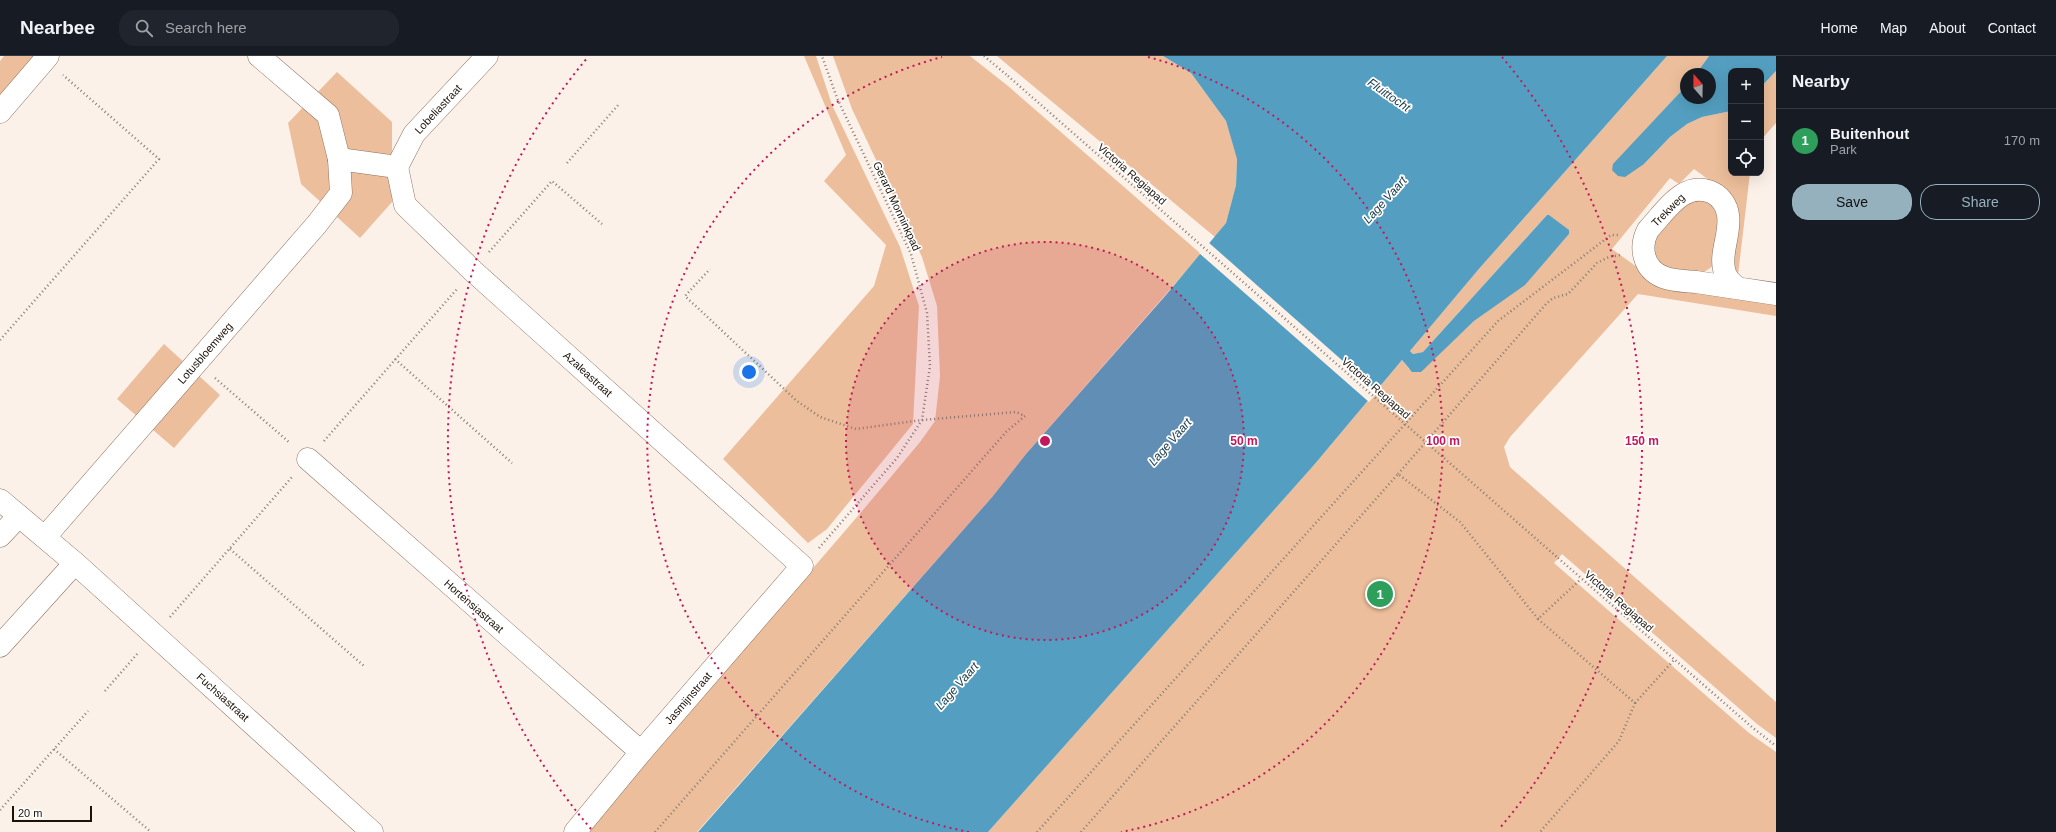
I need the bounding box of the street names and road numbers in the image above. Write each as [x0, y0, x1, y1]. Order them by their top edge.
street label: Lobeliastraat [412, 82, 464, 136]
street label: Victoria Regiapad [1095, 141, 1169, 207]
street label: Gerard Monninkpad [871, 159, 923, 253]
street label: Trekweg [1649, 191, 1687, 229]
street label: Lotusbloemweg [175, 320, 235, 386]
street label: Azaleastraat [561, 349, 615, 399]
street label: Victoria Regiapad [1339, 355, 1413, 421]
street label: Victoria Regiapad [1582, 568, 1656, 634]
street label: Hortensiastraat [442, 577, 506, 635]
street label: Fuchsiastraat [194, 670, 252, 724]
street label: Jasmijnstraat [662, 670, 714, 726]

